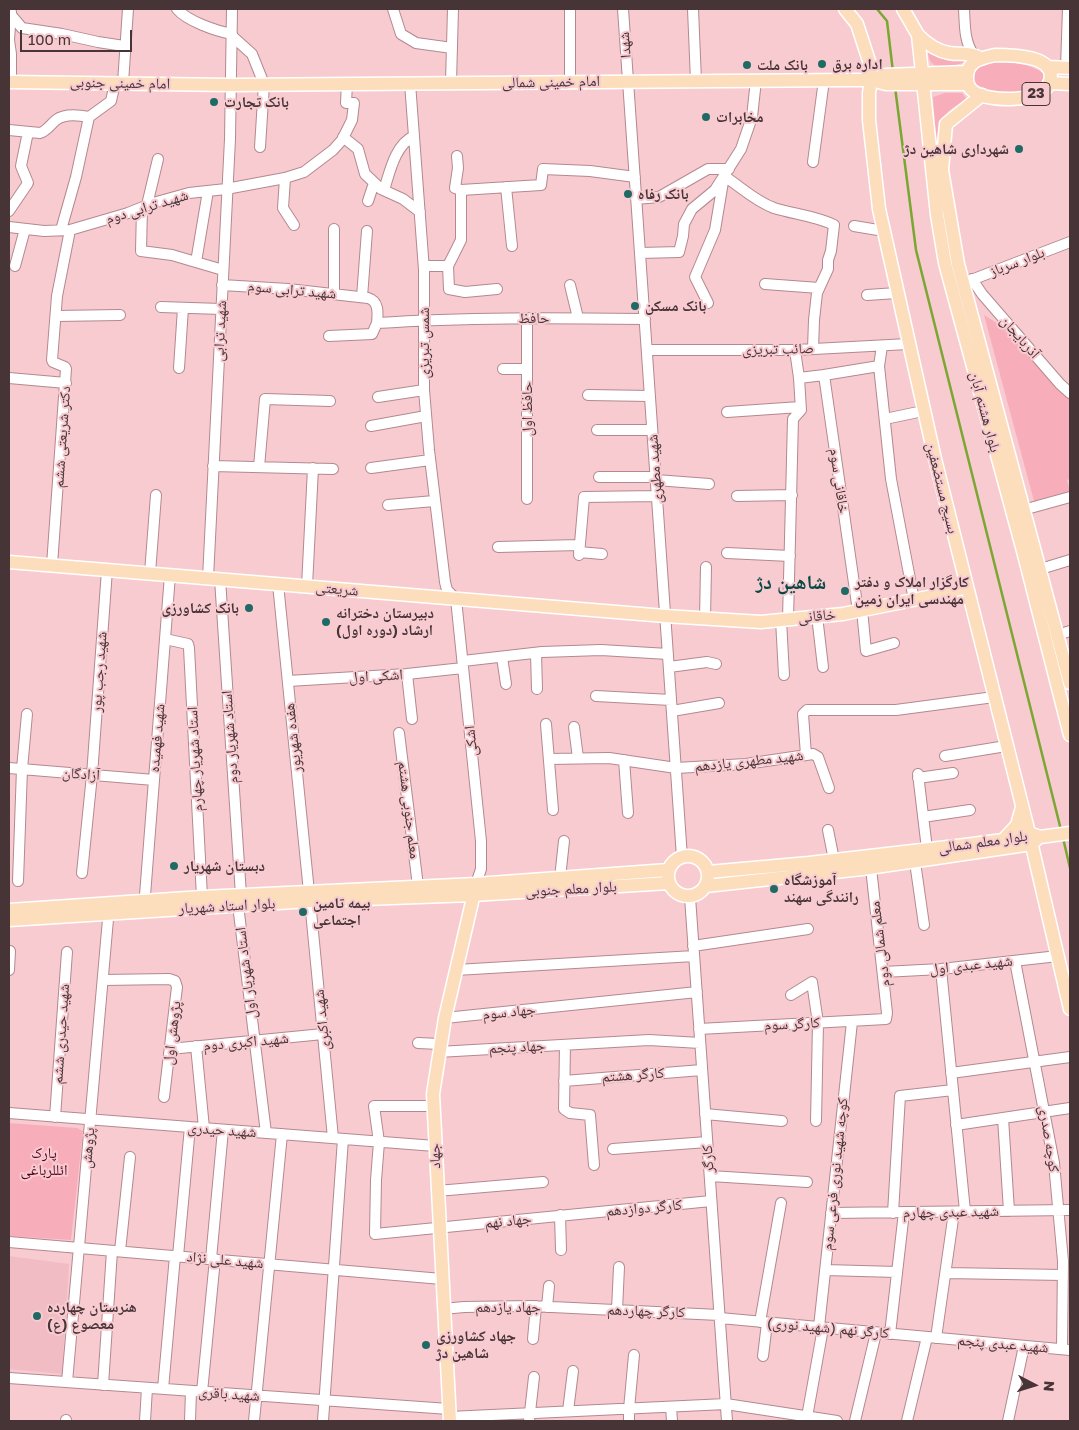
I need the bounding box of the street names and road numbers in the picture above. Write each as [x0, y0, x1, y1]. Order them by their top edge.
street label: شهدا [615, 31, 635, 59]
street label: امام خمینی شمالی [502, 72, 600, 92]
street label: امام خمینی جنوبی [70, 73, 170, 93]
road number: 23 [1022, 82, 1050, 106]
street label: شهید ترابی دوم [104, 186, 190, 228]
street label: بلوار سرباز [987, 243, 1047, 281]
street label: شهید ترابی سوم [247, 277, 337, 303]
street label: شهید ترابی [209, 300, 231, 362]
street label: شمس تبریزی [415, 307, 433, 379]
street label: حافظ [518, 309, 550, 327]
street label: آذربایجان [996, 312, 1044, 362]
street label: صائب تبریزی [742, 339, 814, 359]
street label: بلوار هشتم آبان [966, 370, 1004, 454]
street label: حافظ اول [518, 382, 536, 436]
street label: دکتر شریعتی ششم [49, 385, 75, 489]
street label: شهید مطهری [644, 434, 666, 504]
street label: بسیج مستضعفین [922, 441, 962, 535]
street label: خاقانی سوم [826, 447, 852, 515]
street label: شریعتی [315, 578, 359, 600]
street label: خاقانی [797, 605, 837, 627]
street label: شهید رجب پور [87, 631, 111, 713]
street label: اشکی اول [349, 666, 403, 686]
street label: استاد شهریار دوم [218, 690, 242, 784]
street label: هفده شهریور [280, 702, 306, 774]
street label: شهید فهمیده [145, 703, 169, 773]
street label: استاد شهریار چهارم [183, 706, 207, 812]
street label: اشکی [460, 725, 482, 757]
street label: شهید مطهری یازدهم [694, 746, 804, 776]
street label: معلم جنوبی هشتم [394, 760, 424, 860]
street label: آزادگان [61, 764, 101, 784]
street label: بلوار معلم شمالی [937, 827, 1029, 857]
street label: بلوار معلم جنوبی [525, 878, 617, 900]
street label: بلوار استاد شهریار [178, 894, 276, 918]
street label: معلم شمالی دوم [866, 900, 894, 988]
street label: استاد شهریار اول [231, 926, 261, 1020]
street label: شهید عبدی اول [929, 952, 1013, 978]
street label: شهید حیدری ششم [49, 983, 73, 1085]
street label: شهید اکبری [310, 989, 334, 1051]
street label: پژوهش اول [159, 1000, 185, 1066]
street label: جهاد سوم [482, 1000, 536, 1024]
street label: کارگر سوم [764, 1014, 820, 1034]
street label: شهید اکبری دوم [203, 1029, 289, 1055]
street label: جهاد پنجم [488, 1037, 546, 1057]
street label: کارگر هشتم [601, 1064, 665, 1086]
street label: کوچه شهید نوری فرعی سوم [818, 1097, 852, 1251]
street label: کوچه صدری [1035, 1104, 1063, 1174]
street label: شهید حیدری [187, 1119, 257, 1141]
street label: پژوهش [77, 1127, 99, 1169]
street label: جهاد [426, 1143, 444, 1169]
street label: کارگر [698, 1144, 718, 1174]
street label: کارگر دوازدهم [605, 1196, 683, 1220]
street label: شهید عبدی چهارم [903, 1202, 999, 1222]
street label: جهاد نهم [484, 1210, 532, 1232]
street label: شهید علی نژاد [186, 1248, 264, 1272]
street label: جهاد یازدهم [475, 1298, 541, 1316]
street label: کارگر چهاردهم [606, 1301, 686, 1321]
street label: کارگر نهم (شهید نوری) [766, 1314, 890, 1342]
street label: شهید عبدی پنجم [957, 1331, 1049, 1357]
street label: شهید باقری [198, 1383, 260, 1405]

